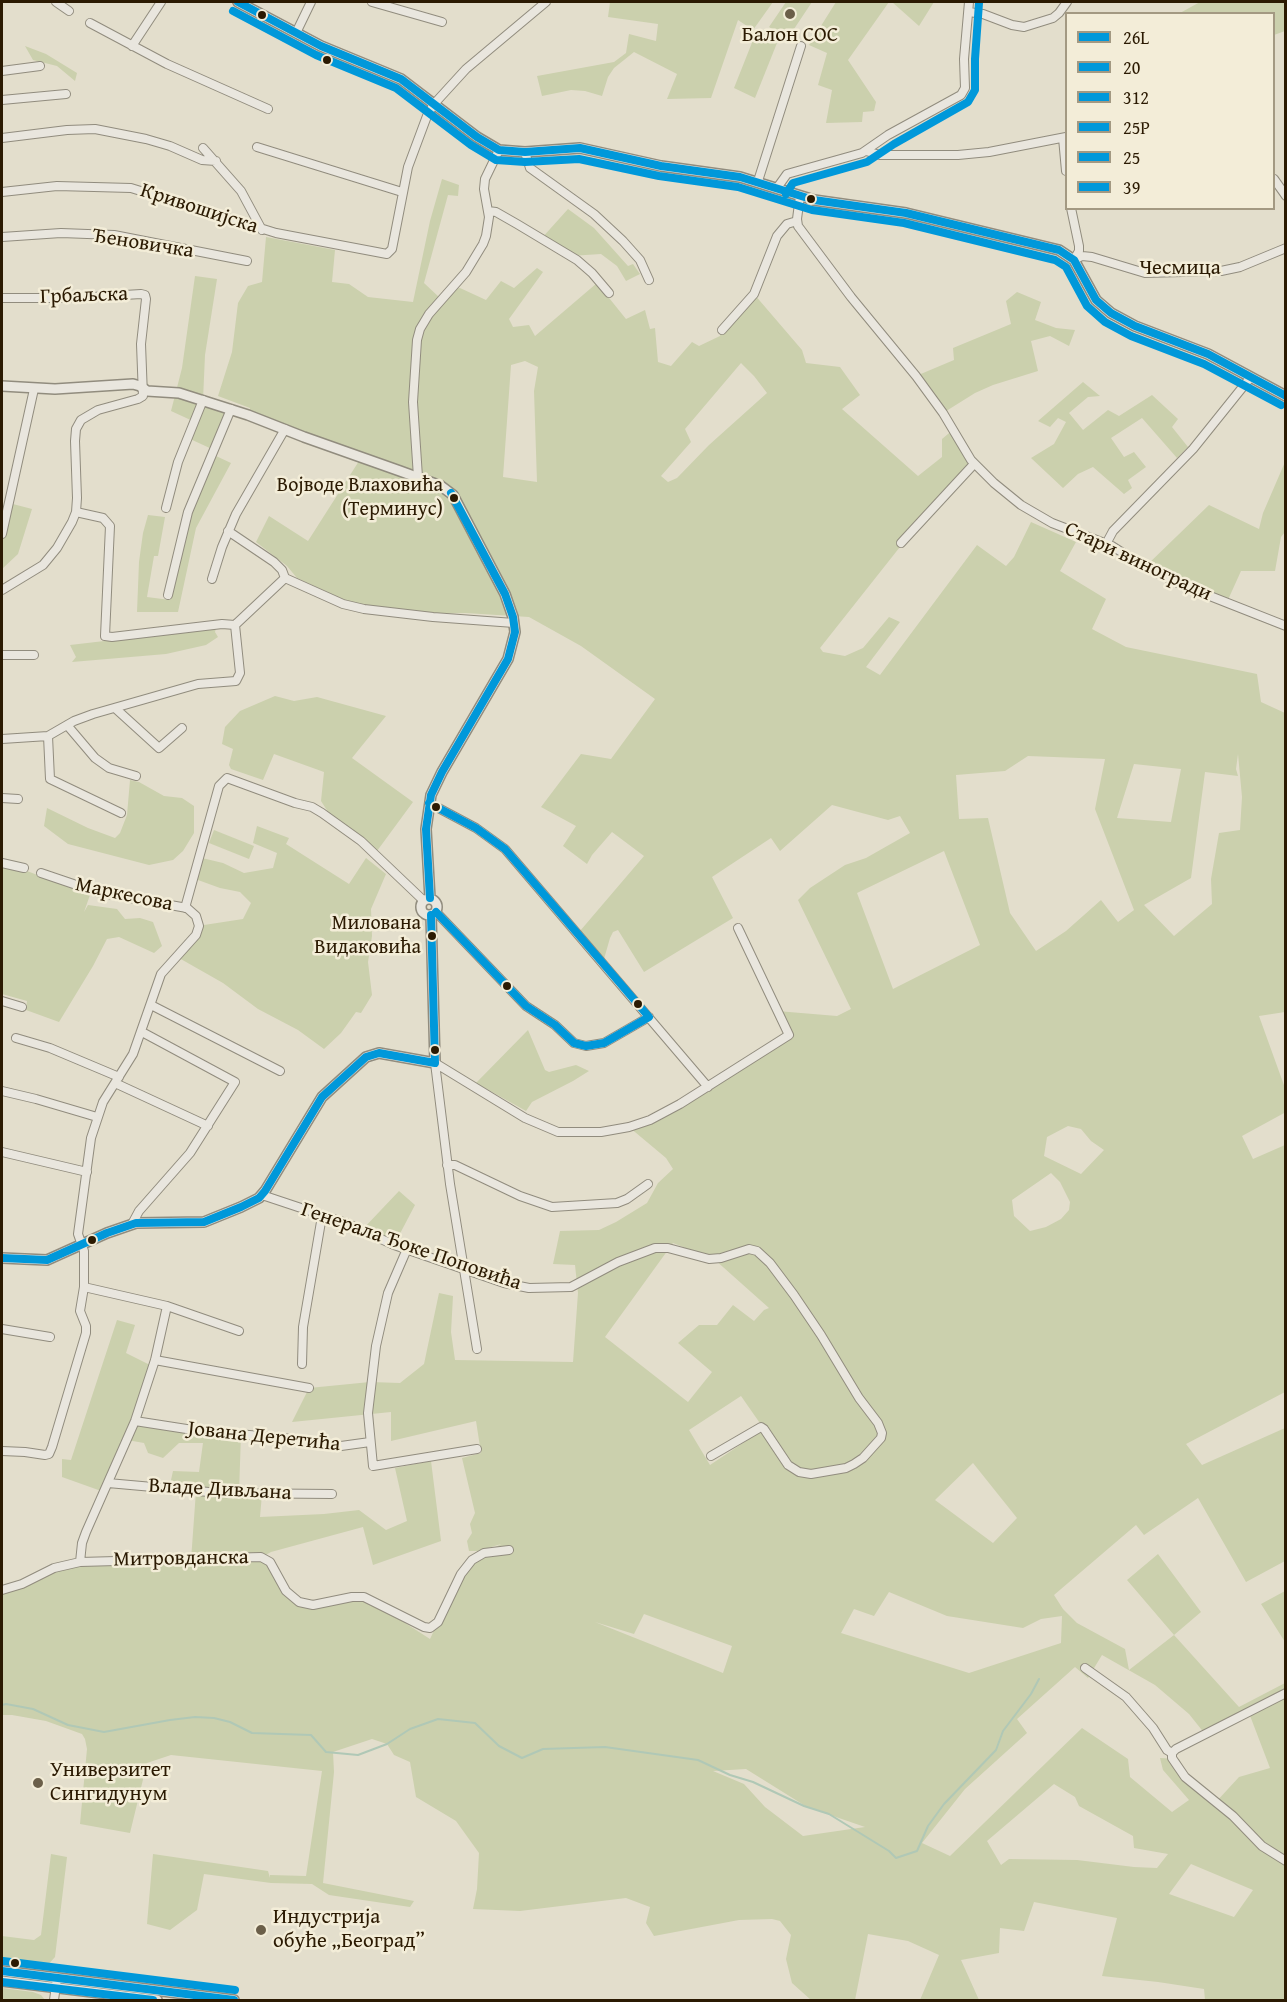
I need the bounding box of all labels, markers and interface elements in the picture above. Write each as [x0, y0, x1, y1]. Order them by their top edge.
marker: Балон СОС [783, 7, 797, 21]
unlabelled marker [256, 9, 268, 21]
legend [1065, 12, 1275, 210]
place label: Балон СОС [742, 23, 838, 49]
text: 26L [1123, 24, 1149, 51]
unlabelled marker [321, 54, 333, 66]
text: 20 [1123, 54, 1140, 81]
text: 312 [1123, 84, 1149, 111]
text: 25P [1123, 114, 1150, 141]
text: 25 [1123, 144, 1140, 171]
text: 39 [1123, 174, 1140, 201]
street label: Кривошијска [137, 178, 261, 240]
unlabelled marker [805, 193, 817, 205]
street label: Ђеновичка [91, 224, 195, 264]
street label: Чесмица [1139, 256, 1221, 282]
street label: Грбаљска [40, 282, 128, 310]
place label: Војводе Влаховића (Терминус) [277, 474, 443, 521]
marker: Војводе Влаховића (Терминус) [448, 492, 460, 504]
street label: Стари виногради [1060, 517, 1216, 607]
unlabelled marker [430, 801, 442, 813]
street label: Маркесова [73, 872, 175, 918]
place label: Милована Видаковића [314, 912, 421, 959]
marker: Милована Видаковића [426, 930, 438, 942]
unlabelled marker [501, 980, 513, 992]
unlabelled marker [632, 998, 644, 1010]
unlabelled marker [429, 1044, 441, 1056]
street label: Генерала Ђоке Поповића [298, 1197, 524, 1297]
unlabelled marker [86, 1234, 98, 1246]
street label: Јована Деретића [186, 1416, 342, 1458]
street label: Владе Дивљана [148, 1474, 292, 1506]
street label: Митровданска [113, 1545, 249, 1573]
place label: Универзитет Сингидунум [50, 1758, 171, 1808]
marker: Универзитет Сингидунум [31, 1776, 45, 1790]
place label: Индустрија обуће „Београд” [273, 1905, 425, 1955]
marker: Индустрија обуће „Београд” [254, 1923, 268, 1937]
unlabelled marker [9, 1957, 21, 1969]

